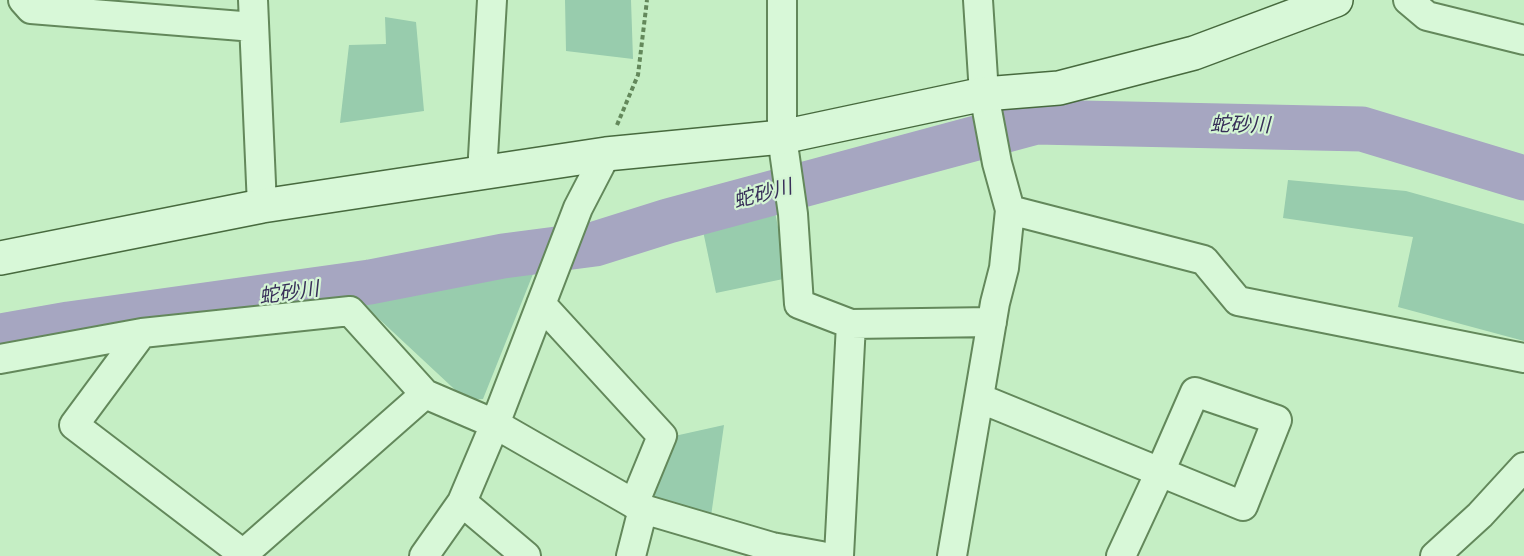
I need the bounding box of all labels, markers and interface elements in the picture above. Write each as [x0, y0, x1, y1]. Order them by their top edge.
water label: 蛇砂川 [1210, 113, 1270, 139]
water label: 蛇砂川 [731, 176, 795, 214]
water label: 蛇砂川 [258, 278, 320, 310]

